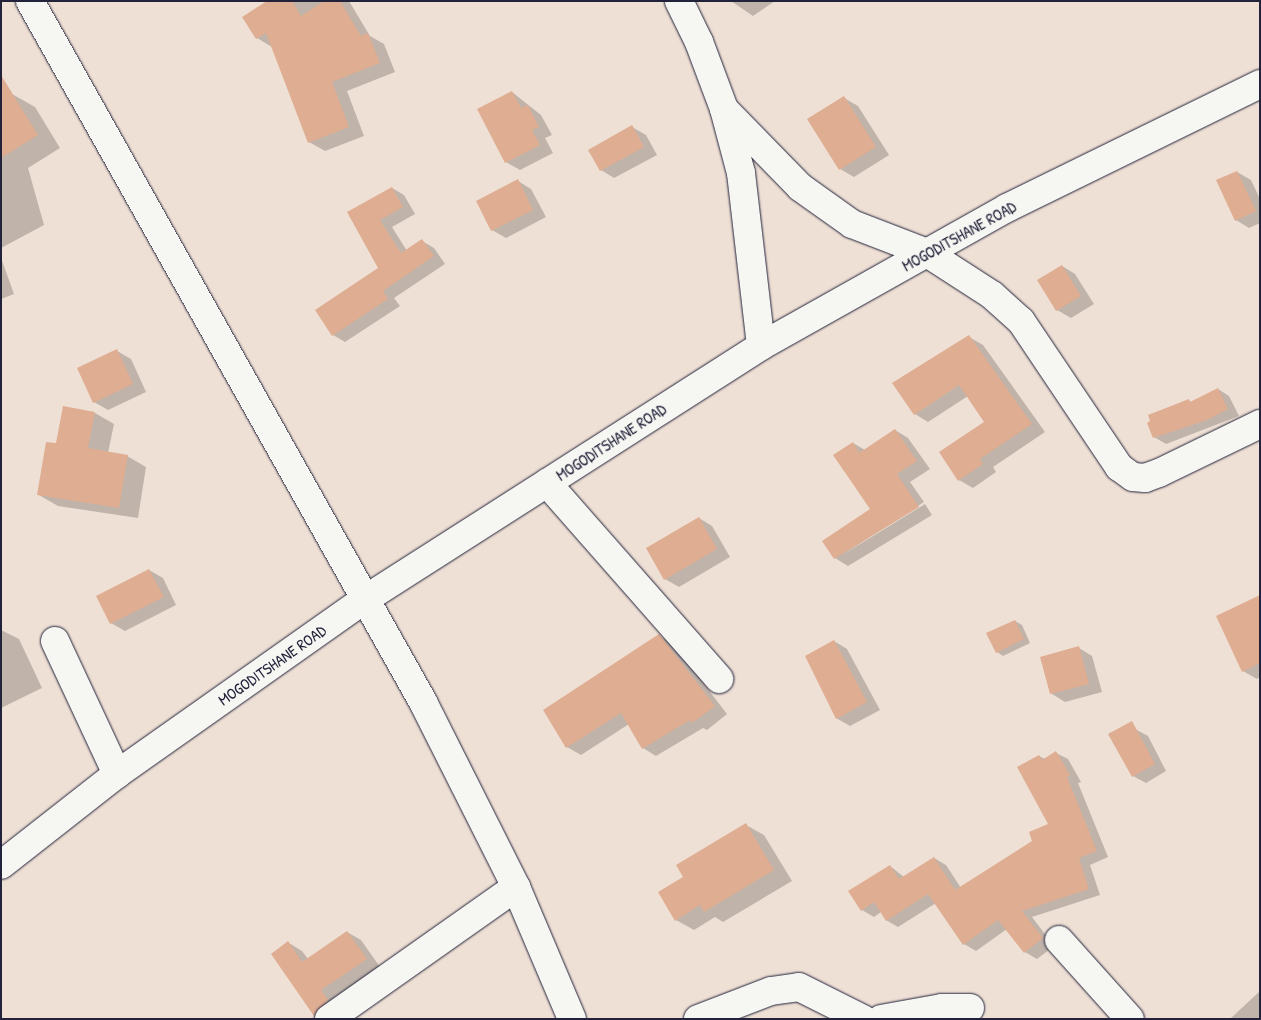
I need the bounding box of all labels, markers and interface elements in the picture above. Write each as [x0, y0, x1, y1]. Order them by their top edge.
street label: MOGODITSHANE ROAD [899, 197, 1019, 275]
street label: MOGODITSHANE ROAD [552, 399, 670, 485]
street label: MOGODITSHANE ROAD [214, 621, 330, 709]

